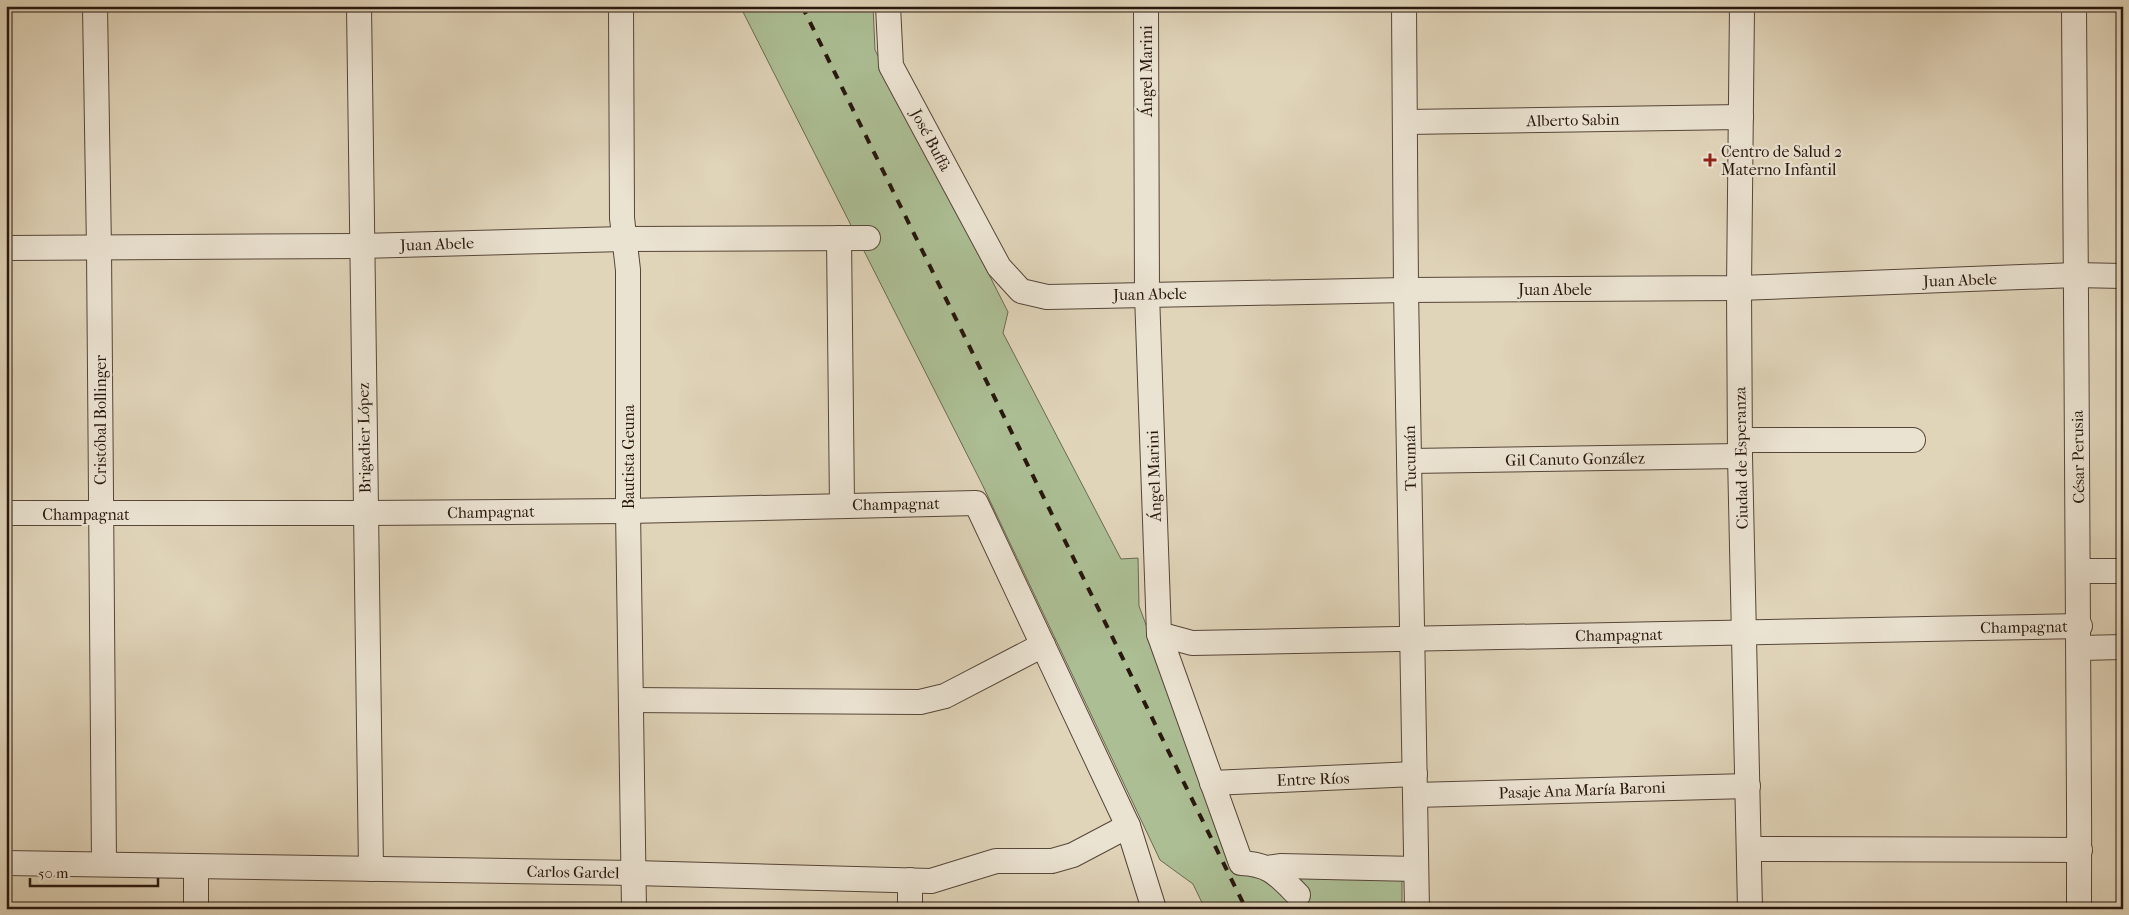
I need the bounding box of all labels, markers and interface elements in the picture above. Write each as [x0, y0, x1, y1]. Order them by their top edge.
street label: Ángel Marini [1136, 25, 1156, 118]
street label: José Buffa [906, 104, 955, 175]
street label: Alberto Sabin [1525, 110, 1620, 130]
place label: Centro de Salud 2 Materno Infantil [1721, 142, 1842, 179]
marker: Centro de Salud 2 Materno Infantil [1703, 153, 1717, 167]
street label: Juan Abele [398, 233, 474, 255]
street label: Juan Abele [1921, 269, 1997, 291]
street label: Juan Abele [1516, 280, 1592, 299]
street label: Juan Abele [1111, 284, 1187, 304]
street label: Cristóbal Bollinger [91, 355, 110, 485]
street label: Brigadier López [354, 382, 374, 494]
street label: Ciudad de Esperanza [1730, 386, 1752, 530]
street label: Bautista Geuna [619, 404, 638, 509]
street label: César Perusia [2068, 410, 2088, 504]
street label: Tucumán [1400, 424, 1420, 491]
street label: Ángel Marini [1142, 430, 1165, 523]
street label: Gil Canuto González [1505, 448, 1645, 470]
street label: Champagnat [852, 494, 940, 514]
street label: Champagnat [447, 502, 535, 522]
street label: Champagnat [42, 505, 130, 524]
street label: Champagnat [1980, 617, 2068, 637]
street label: Champagnat [1575, 625, 1663, 645]
street label: Entre Ríos [1276, 768, 1350, 790]
street label: Pasaje Ana María Baroni [1498, 778, 1666, 802]
scale bar [30, 855, 158, 887]
street label: Carlos Gardel [526, 862, 620, 882]
text: 50 m [38, 864, 69, 882]

